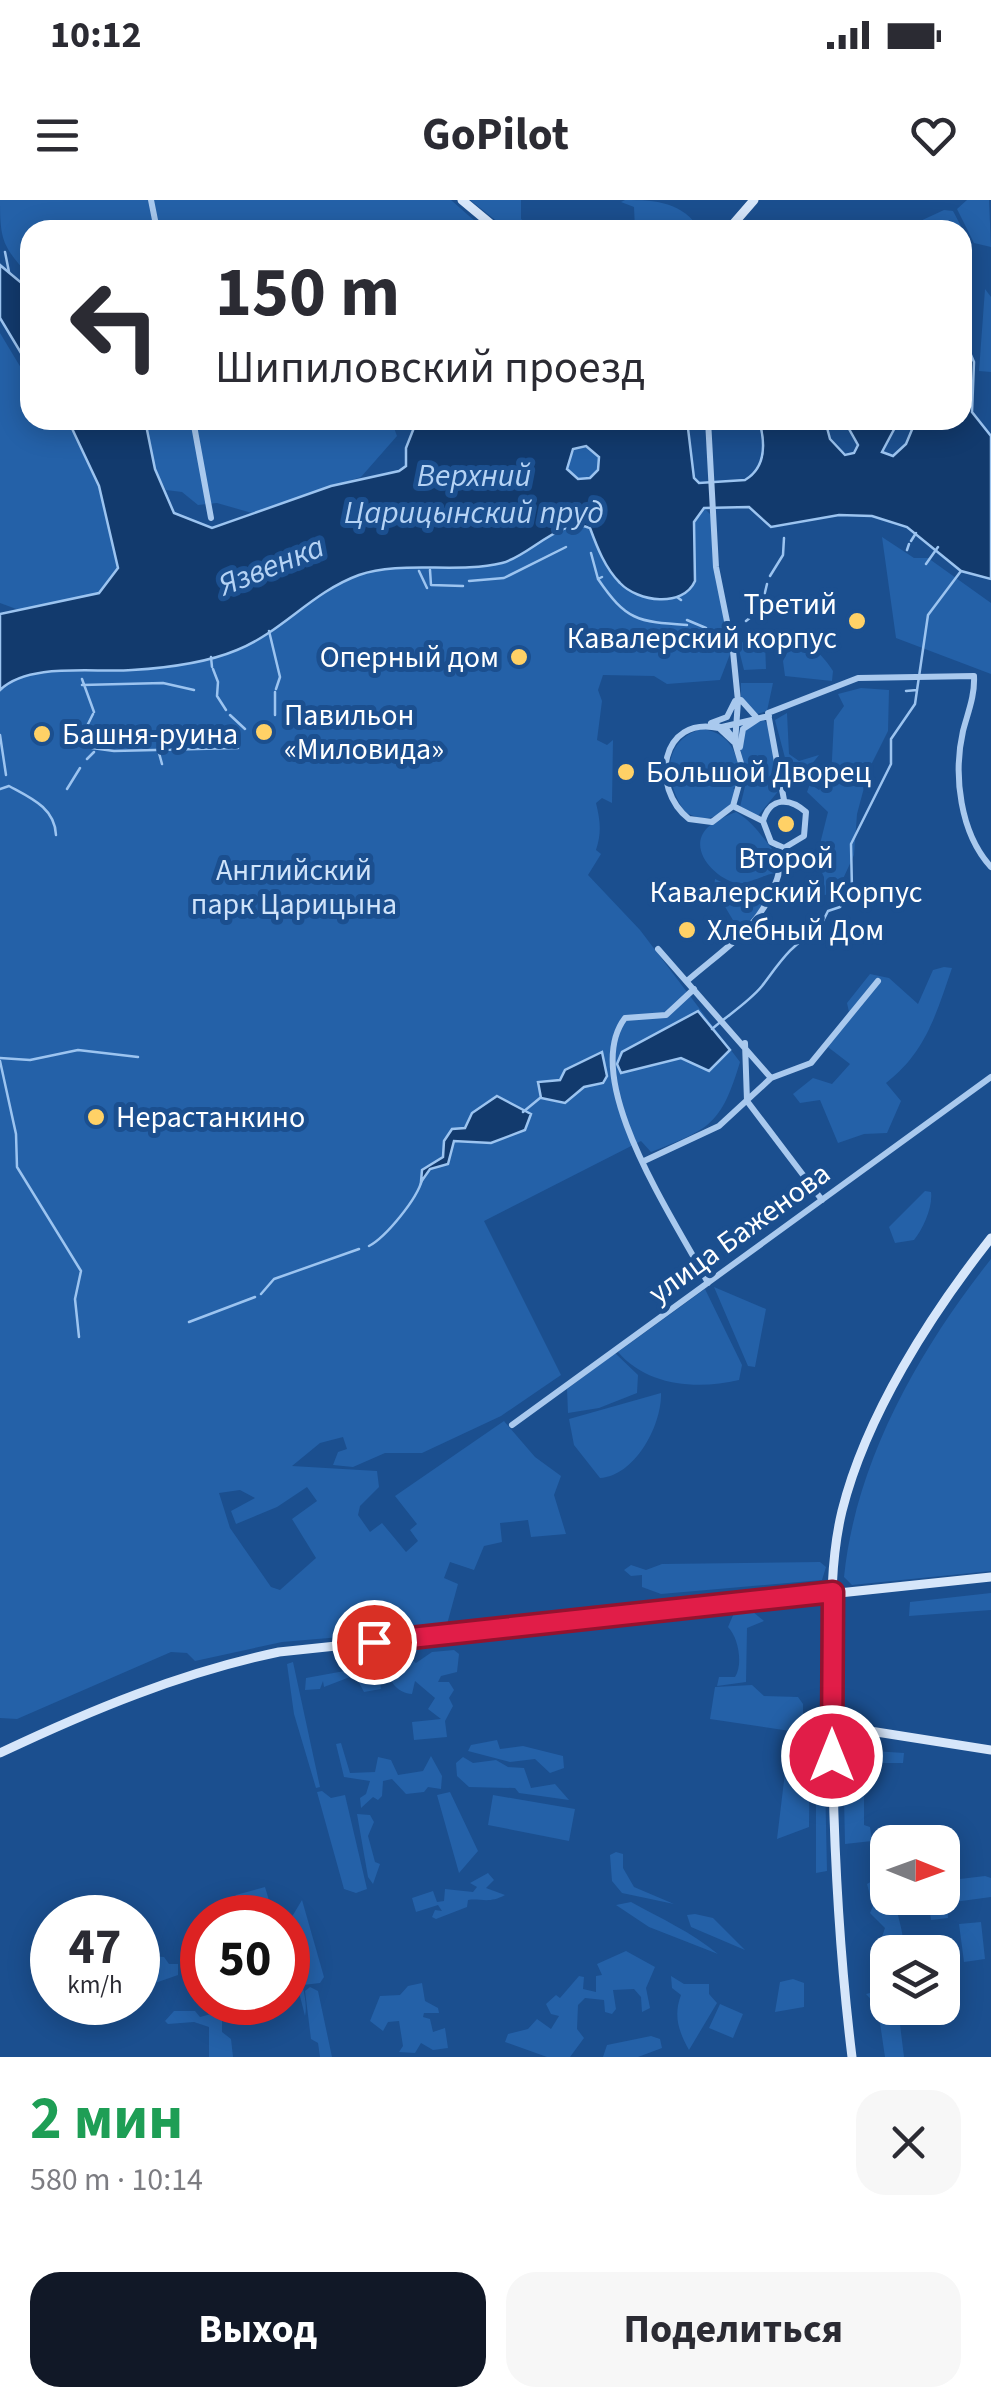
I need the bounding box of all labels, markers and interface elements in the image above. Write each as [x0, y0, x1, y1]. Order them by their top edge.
text: 10:12 [50, 8, 142, 62]
text: GoPilot [422, 103, 569, 167]
icon: menu [30, 108, 85, 163]
icon: heart [906, 108, 961, 163]
text: 150 m [215, 243, 400, 343]
icon: left [50, 260, 180, 390]
text: Шипиловский проезд [215, 336, 645, 400]
water label: Верхний Царицынский пруд [344, 453, 604, 536]
water label: Язвенка [210, 524, 331, 608]
place label: Третий Кавалерский корпус [567, 583, 837, 660]
marker: Третий Кавалерский корпус [846, 610, 868, 632]
place label: Оперный дом [320, 636, 499, 679]
marker: Оперный дом [508, 646, 530, 668]
place label: Павильон «Миловида» [284, 694, 444, 771]
place label: Башня-руина [62, 713, 238, 756]
marker: Павильон «Миловида» [253, 721, 275, 743]
marker: Башня-руина [31, 723, 53, 745]
place label: Большой Дворец [646, 751, 871, 794]
marker: Большой Дворец [615, 761, 637, 783]
marker: Второй Кавалерский Корпус [775, 813, 797, 835]
place label: Второй Кавалерский Корпус [650, 837, 922, 914]
park label: Английский парк Царицына [191, 849, 397, 926]
place label: Хлебный Дом [707, 909, 884, 952]
marker: Хлебный Дом [676, 919, 698, 941]
place label: Нерастанкино [116, 1096, 305, 1139]
marker: Нерастанкино [85, 1106, 107, 1128]
street label: улица Баженова [639, 1153, 839, 1314]
pin [332, 1600, 417, 1685]
icon: arrive [347, 1615, 402, 1670]
position arrow [780, 1704, 884, 1808]
north arrow [870, 1825, 960, 1915]
map controls [870, 1825, 960, 2025]
speed limit sign: 50 [180, 1895, 310, 2025]
text: 47 [69, 1912, 121, 1983]
button: layers [870, 1935, 960, 2025]
text: km/h [67, 1967, 123, 2003]
text: 2 мин [30, 2077, 183, 2162]
button: close [856, 2090, 961, 2195]
text: 580 m · 10:14 [30, 2157, 203, 2203]
button: Выход [30, 2272, 486, 2387]
button: Поделиться [506, 2272, 961, 2387]

